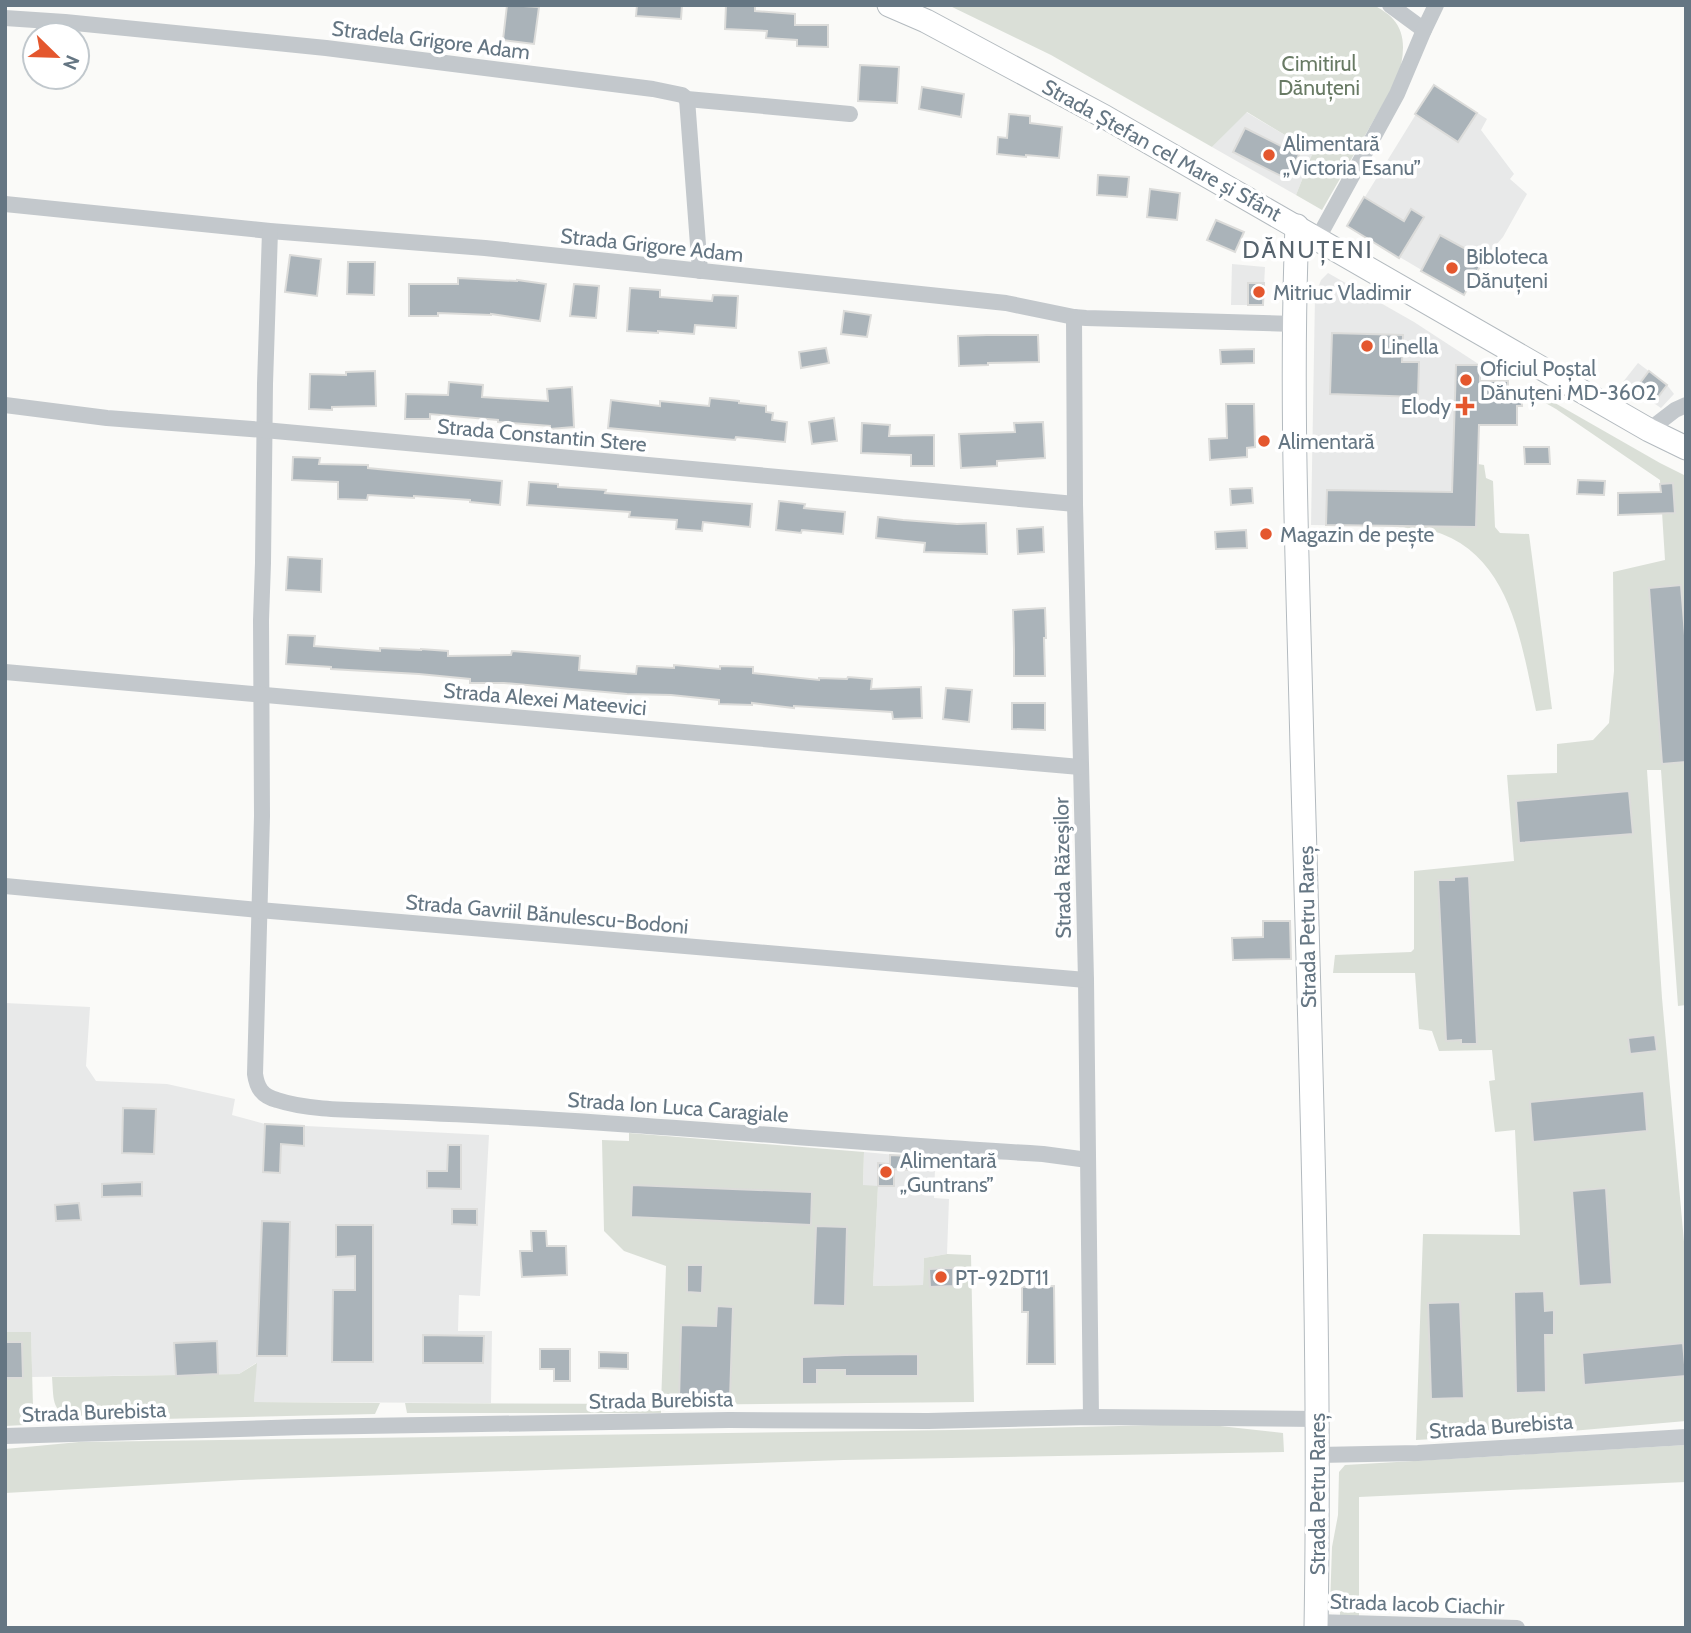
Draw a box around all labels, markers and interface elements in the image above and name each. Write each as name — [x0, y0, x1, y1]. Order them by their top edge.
street label: Stradela Grigore Adam — [330, 15, 532, 65]
north arrow — [21, 21, 91, 91]
park label: Cimitirul Dănuțeni — [1278, 51, 1360, 102]
text: N — [58, 52, 84, 73]
street label: Strada Ștefan cel Mare și Sfânt — [1037, 74, 1286, 228]
place label: Alimentară „Victoria Esanu” — [1283, 131, 1421, 180]
marker: Alimentară „Victoria Esanu” — [1261, 147, 1277, 163]
street label: Strada Grigore Adam — [559, 223, 745, 267]
district label: DĂNUȚENI — [1242, 235, 1374, 266]
place label: Bibloteca Dănuțeni — [1466, 244, 1548, 295]
marker: Bibloteca Dănuțeni — [1444, 260, 1460, 276]
place label: Mitriuc Vladimir — [1273, 280, 1412, 305]
marker: Mitriuc Vladimir — [1251, 284, 1267, 300]
place label: Linella — [1381, 334, 1438, 359]
marker: Linella — [1359, 338, 1375, 354]
place label: Oficiul Poștal Dănuțeni MD-3602 — [1480, 356, 1656, 407]
marker: Oficiul Poștal Dănuțeni MD-3602 — [1458, 372, 1474, 388]
place label: Elody — [1401, 394, 1451, 419]
marker: Elody — [1457, 398, 1473, 414]
street label: Strada Constantin Stere — [436, 413, 648, 457]
place label: Alimentară — [1278, 429, 1375, 454]
marker: Alimentară — [1256, 433, 1272, 449]
place label: Magazin de pește — [1280, 522, 1435, 549]
marker: Magazin de pește — [1258, 526, 1274, 542]
street label: Strada Alexei Mateevici — [442, 678, 648, 720]
street label: Strada Răzeşilor — [1048, 797, 1076, 939]
street label: Strada Petru Rareș — [1293, 845, 1323, 1008]
street label: Strada Gavriil Bănulescu-Bodoni — [404, 889, 690, 939]
street label: Strada Ion Luca Caragiale — [567, 1087, 790, 1127]
place label: Alimentară „Guntrans” — [900, 1148, 997, 1197]
marker: Alimentară „Guntrans” — [878, 1164, 894, 1180]
place label: PT-92DT11 — [955, 1265, 1049, 1290]
marker: PT-92DT11 — [933, 1269, 949, 1285]
street label: Strada Burebista — [589, 1386, 733, 1414]
street label: Strada Burebista — [21, 1397, 167, 1427]
street label: Strada Burebista — [1428, 1408, 1574, 1444]
street label: Strada Petru Rareș — [1305, 1412, 1332, 1575]
street label: Strada Iacob Ciachir — [1329, 1588, 1505, 1620]

